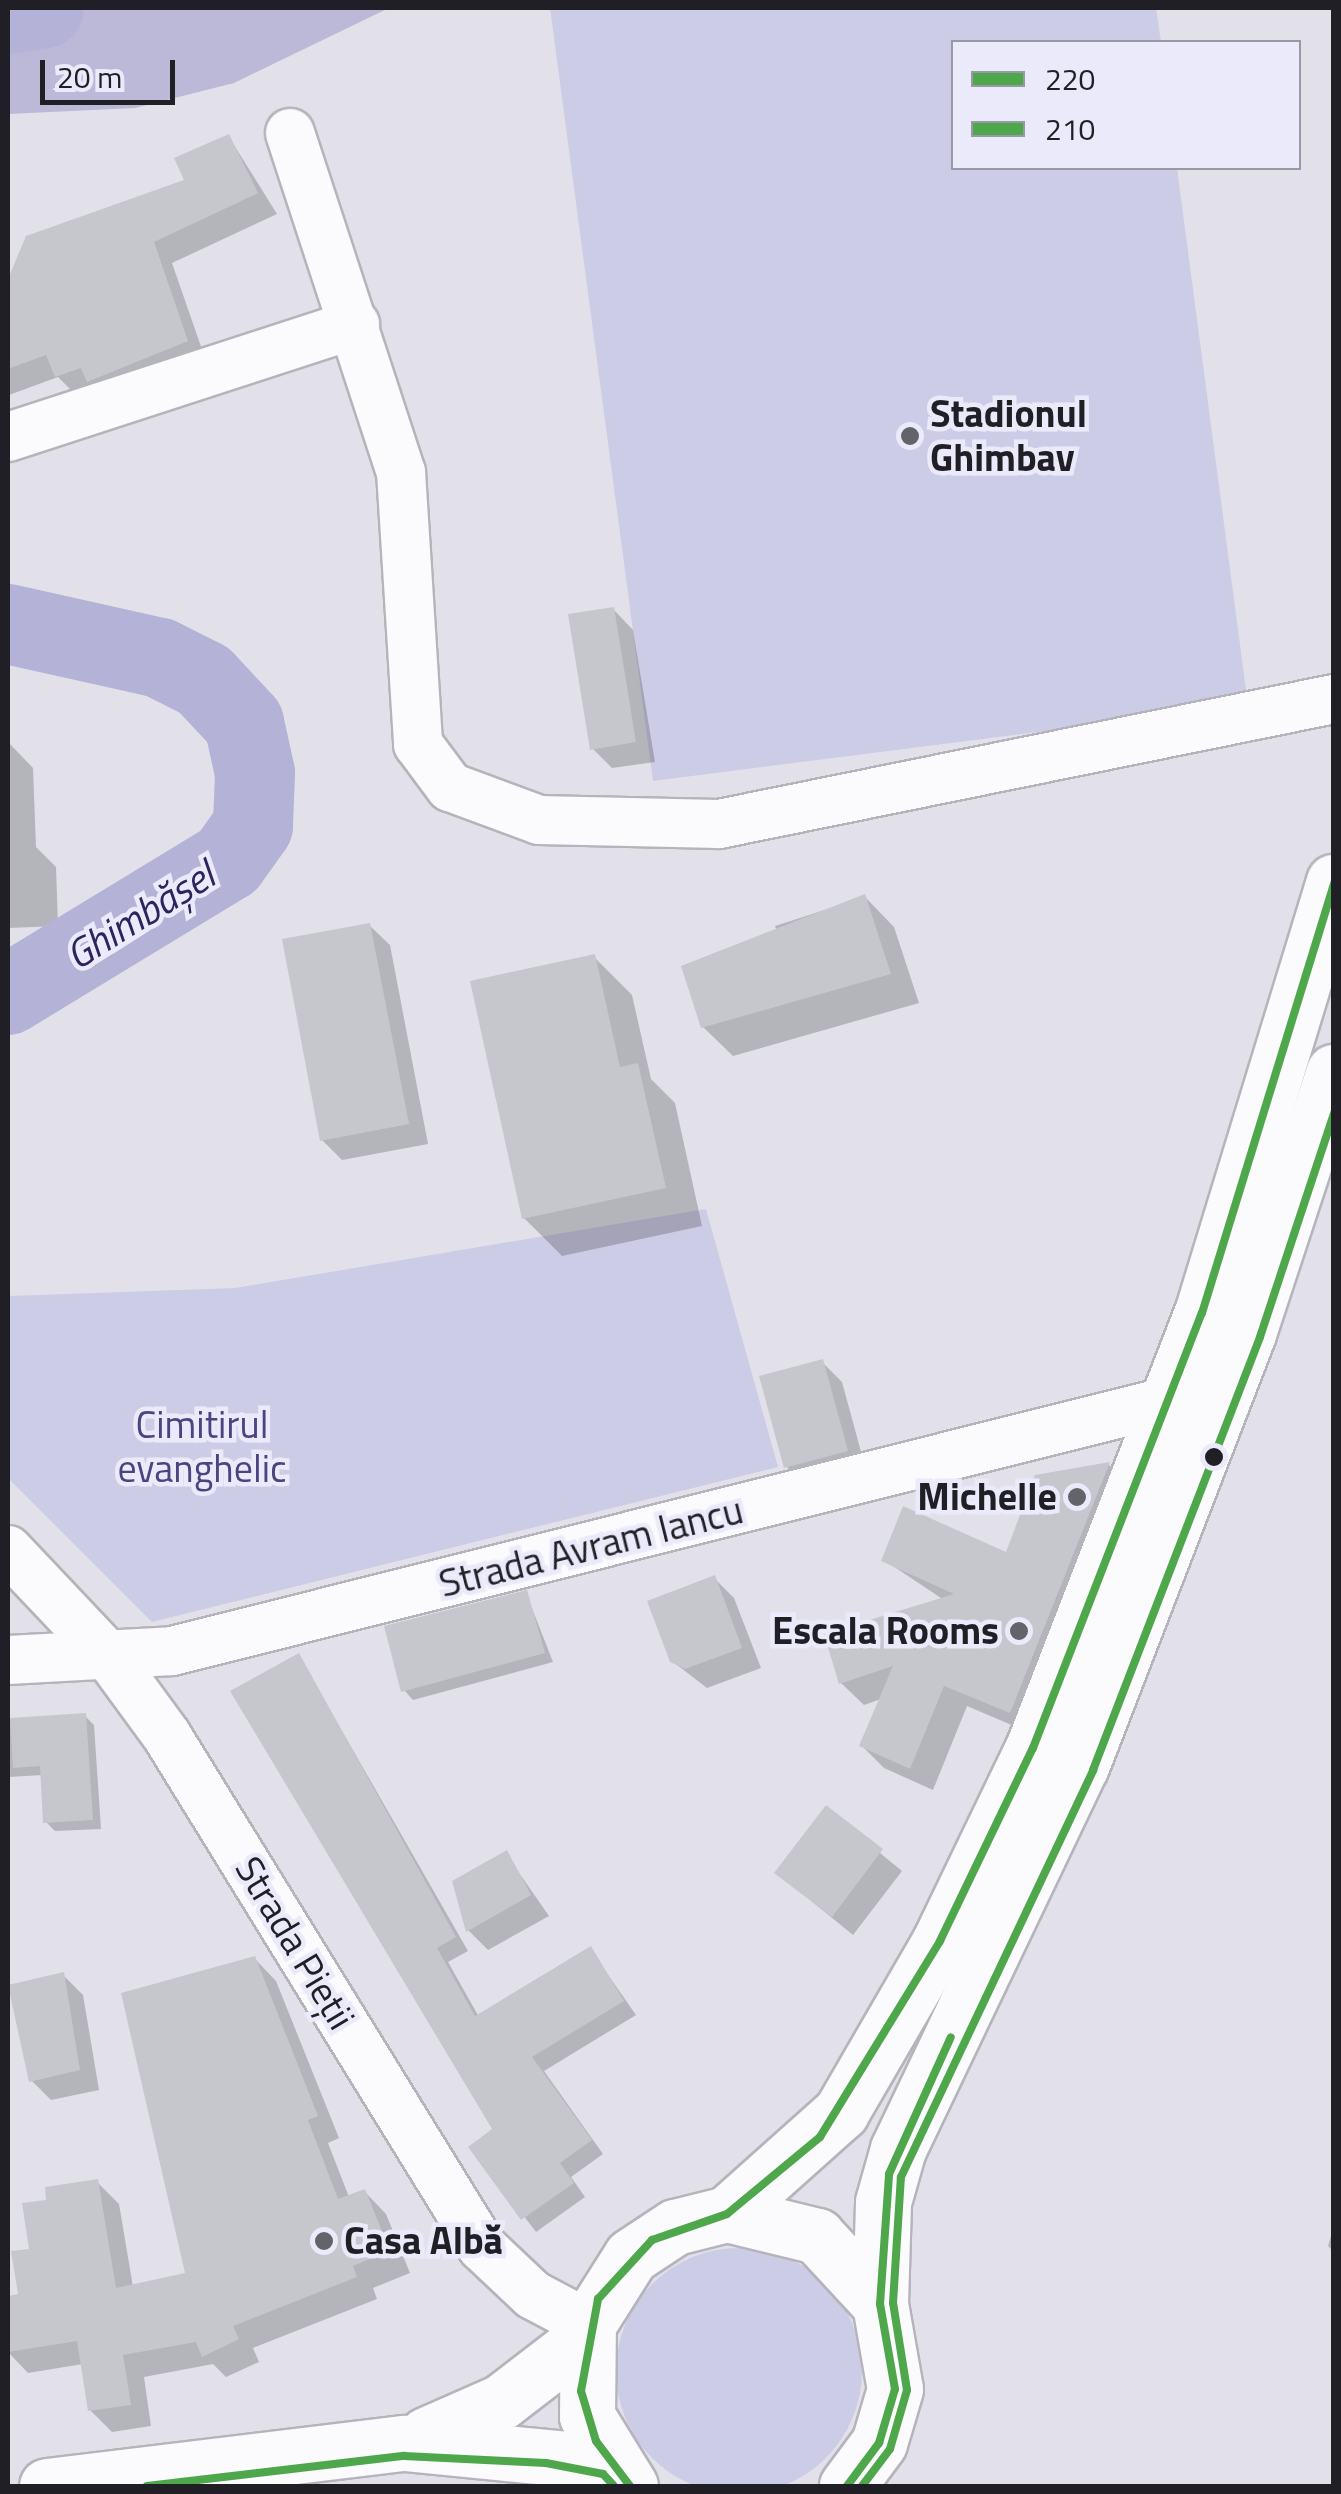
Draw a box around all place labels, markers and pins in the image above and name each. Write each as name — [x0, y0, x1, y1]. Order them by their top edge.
place label: Stadionul Ghimbav — [930, 391, 1087, 480]
marker: Stadionul Ghimbav — [899, 425, 921, 447]
unlabelled marker — [1204, 1447, 1224, 1467]
place label: Michelle — [917, 1474, 1057, 1520]
marker: Michelle — [1066, 1486, 1088, 1508]
place label: Escala Rooms — [772, 1608, 999, 1654]
marker: Escala Rooms — [1008, 1620, 1030, 1642]
place label: Casa Albă — [344, 2218, 503, 2264]
marker: Casa Albă — [313, 2230, 335, 2252]

